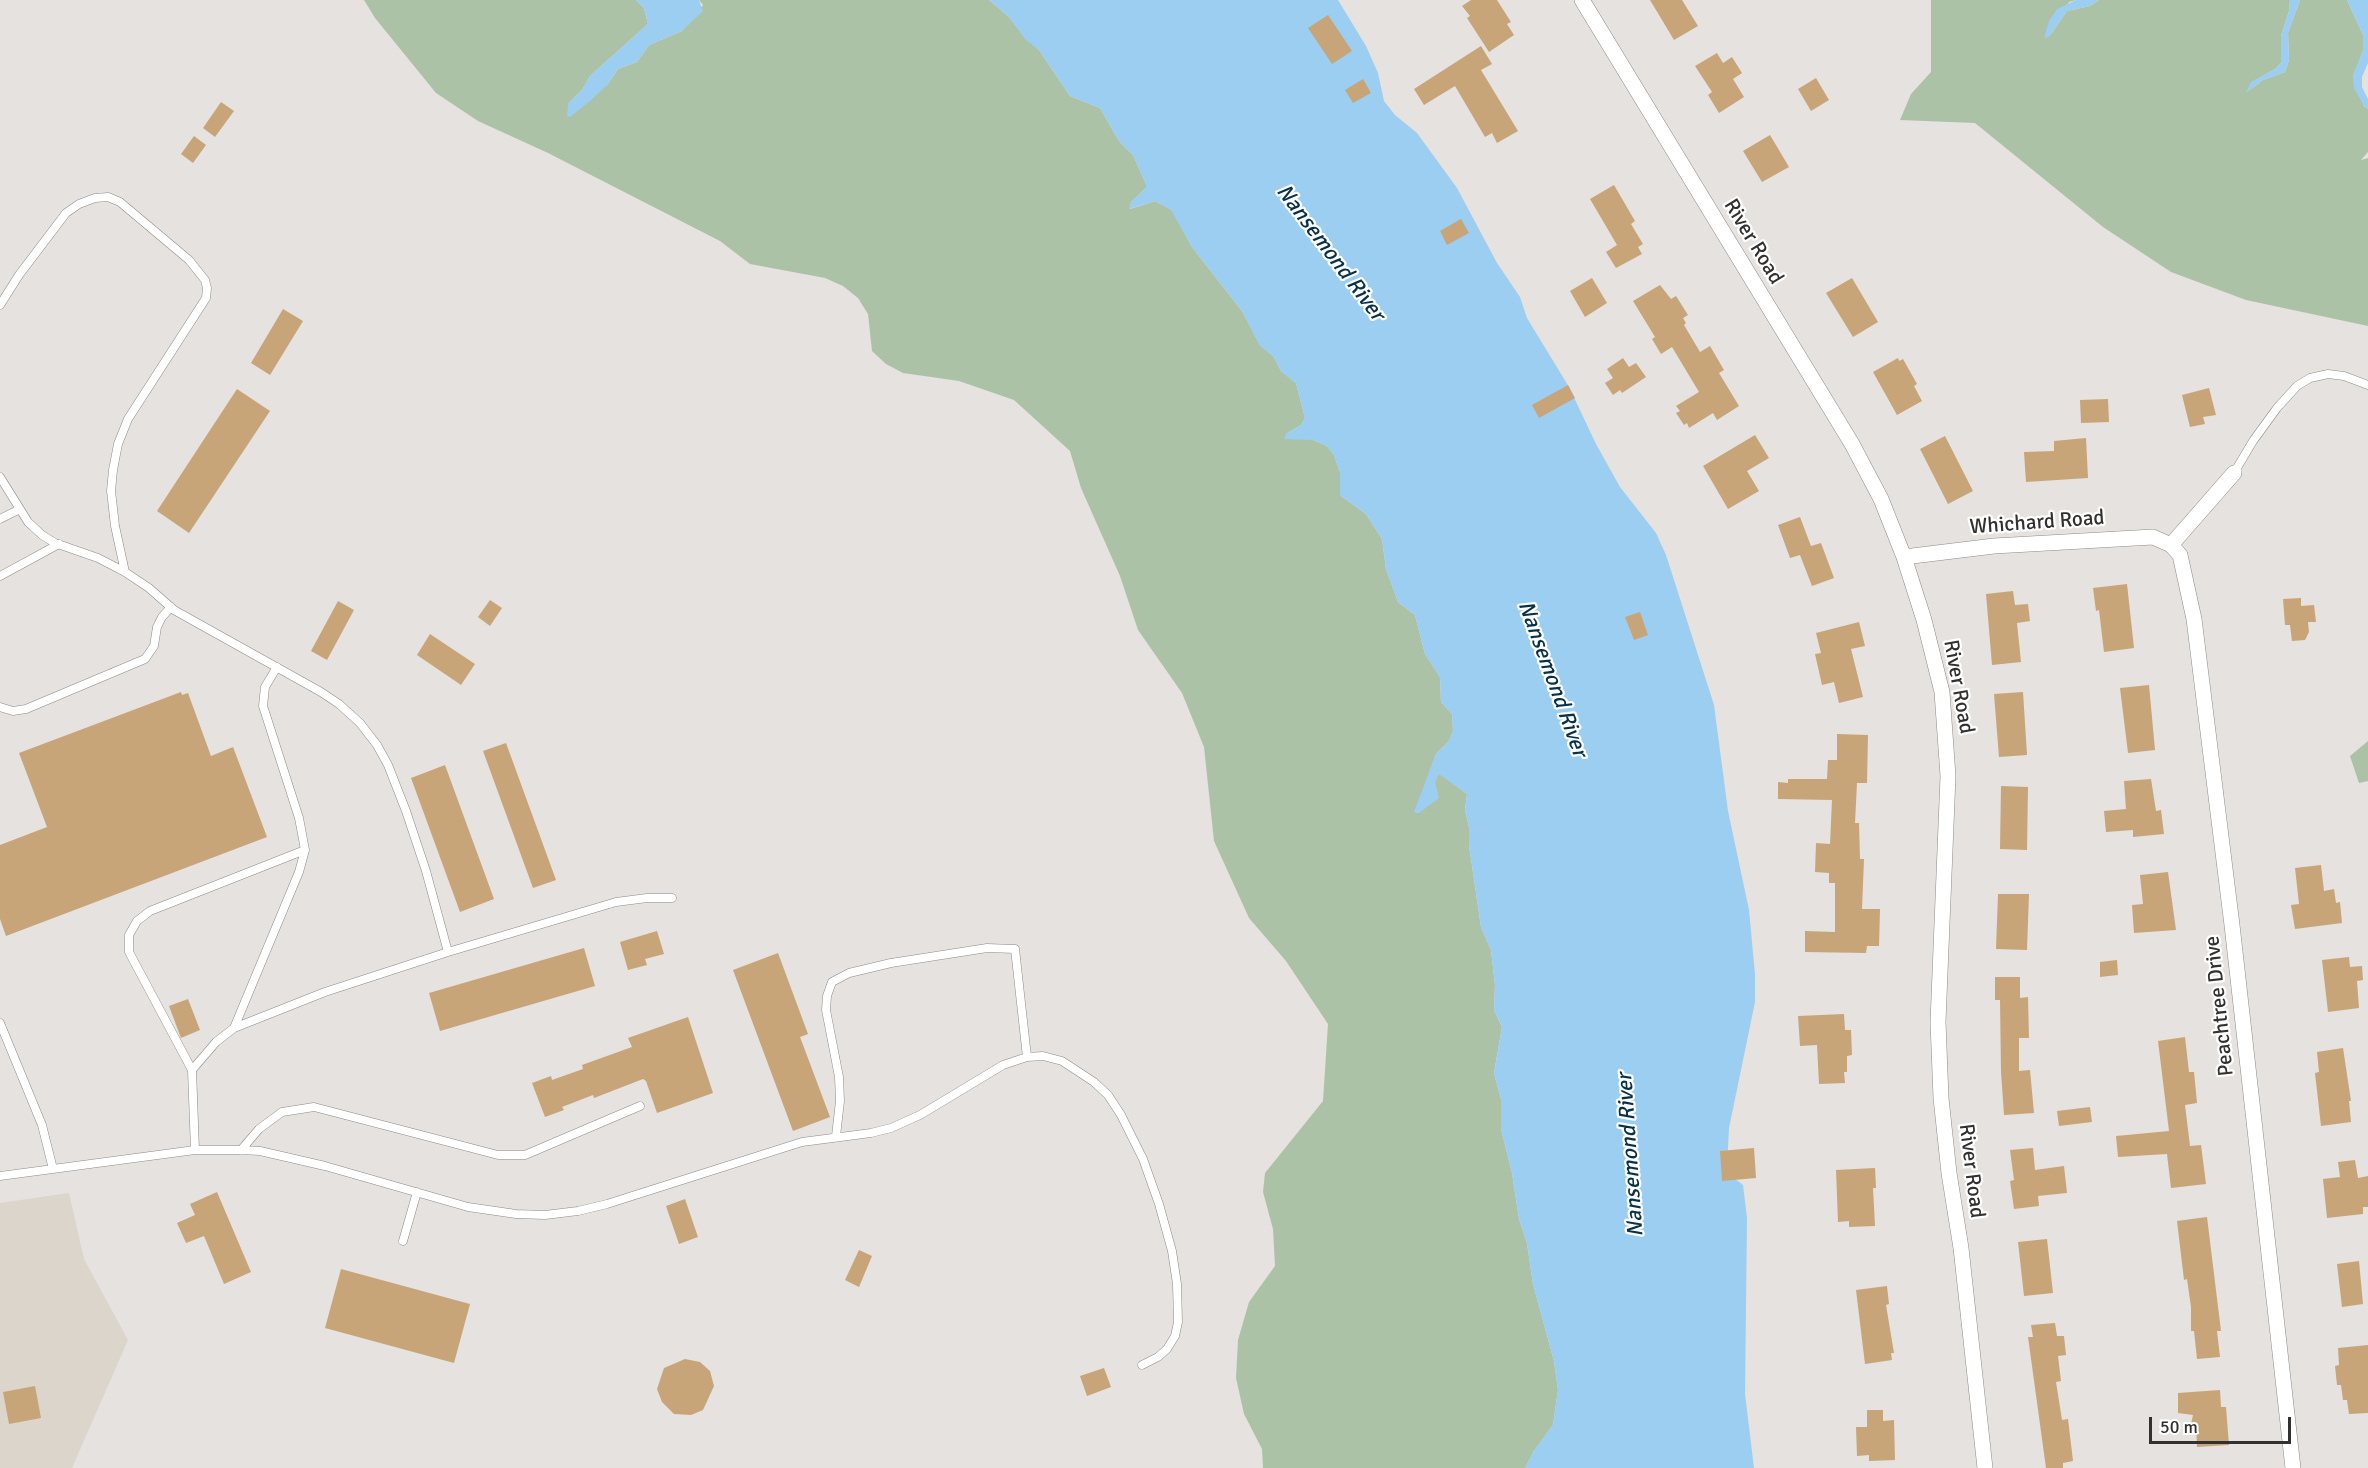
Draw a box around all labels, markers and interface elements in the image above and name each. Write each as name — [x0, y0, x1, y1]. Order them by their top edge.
water label: Nansemond River — [1270, 180, 1390, 326]
street label: River Road — [1718, 195, 1788, 289]
street label: Whichard Road — [1969, 506, 2105, 540]
water label: Nansemond River — [1512, 597, 1592, 761]
street label: River Road — [1937, 638, 1979, 736]
street label: Peachtree Drive — [2200, 935, 2240, 1077]
water label: Nansemond River — [1612, 1072, 1650, 1238]
street label: River Road — [1953, 1122, 1989, 1220]
scale bar — [2152, 1405, 2294, 1443]
text: 50 m — [2160, 1416, 2198, 1438]

